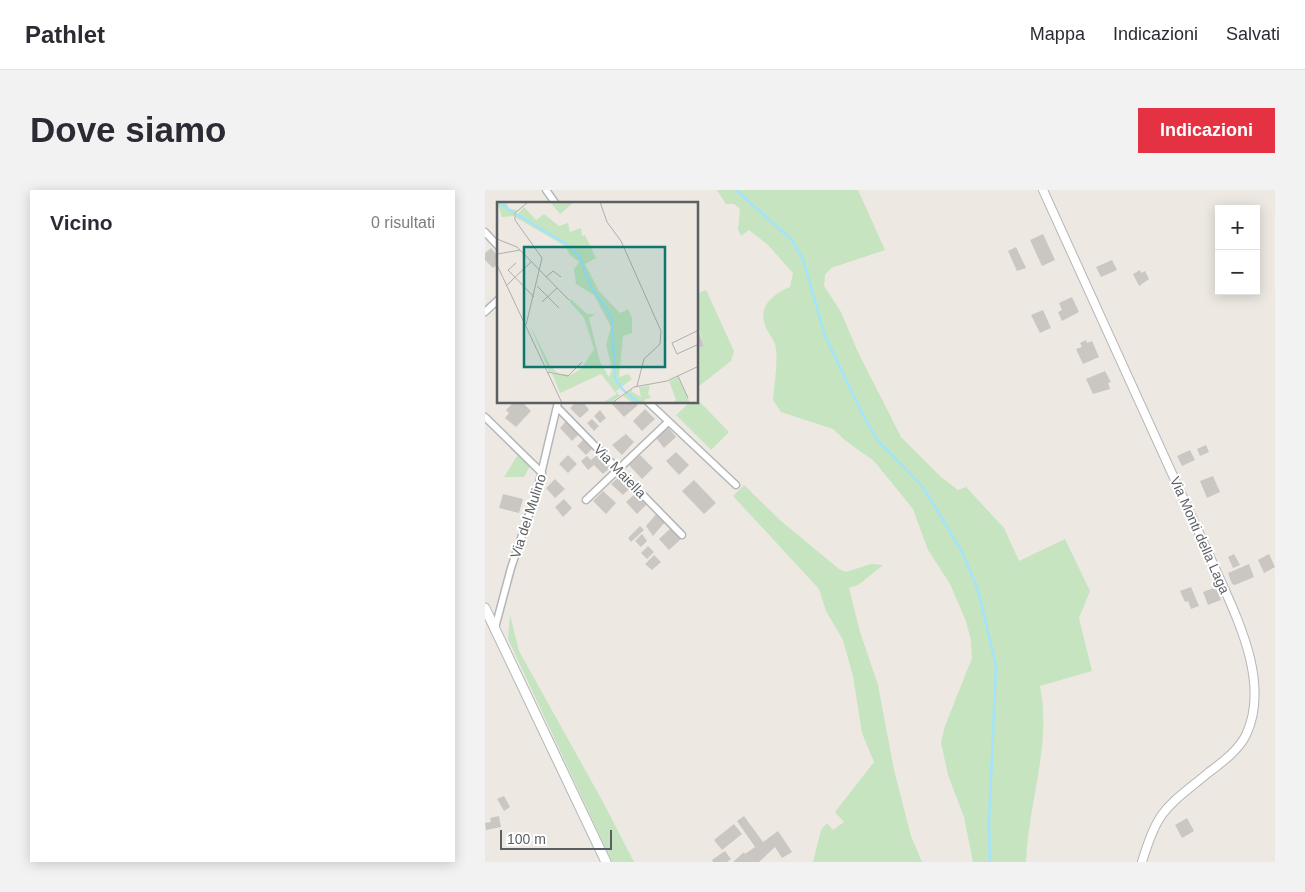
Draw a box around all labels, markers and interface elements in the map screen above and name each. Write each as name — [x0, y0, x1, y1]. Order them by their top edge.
text: Pathlet — [25, 21, 105, 48]
text: Mappa — [1030, 24, 1085, 44]
text: Indicazioni — [1113, 24, 1198, 44]
text: Salvati — [1226, 24, 1280, 44]
button: Indicazioni — [1138, 108, 1275, 153]
text: Dove siamo — [30, 110, 226, 149]
inset map — [497, 202, 699, 404]
map controls — [1215, 205, 1260, 295]
button: + — [1215, 205, 1260, 250]
text: Vicino — [50, 211, 113, 234]
text: 0 risultati — [371, 214, 435, 231]
button: − — [1215, 250, 1260, 295]
street label: Via Maiella — [591, 441, 650, 501]
street label: Via del Mulino — [507, 472, 549, 560]
street label: Via Monti della Laga — [1167, 474, 1233, 596]
scale bar — [500, 827, 613, 850]
text: 100 m — [507, 831, 546, 847]

